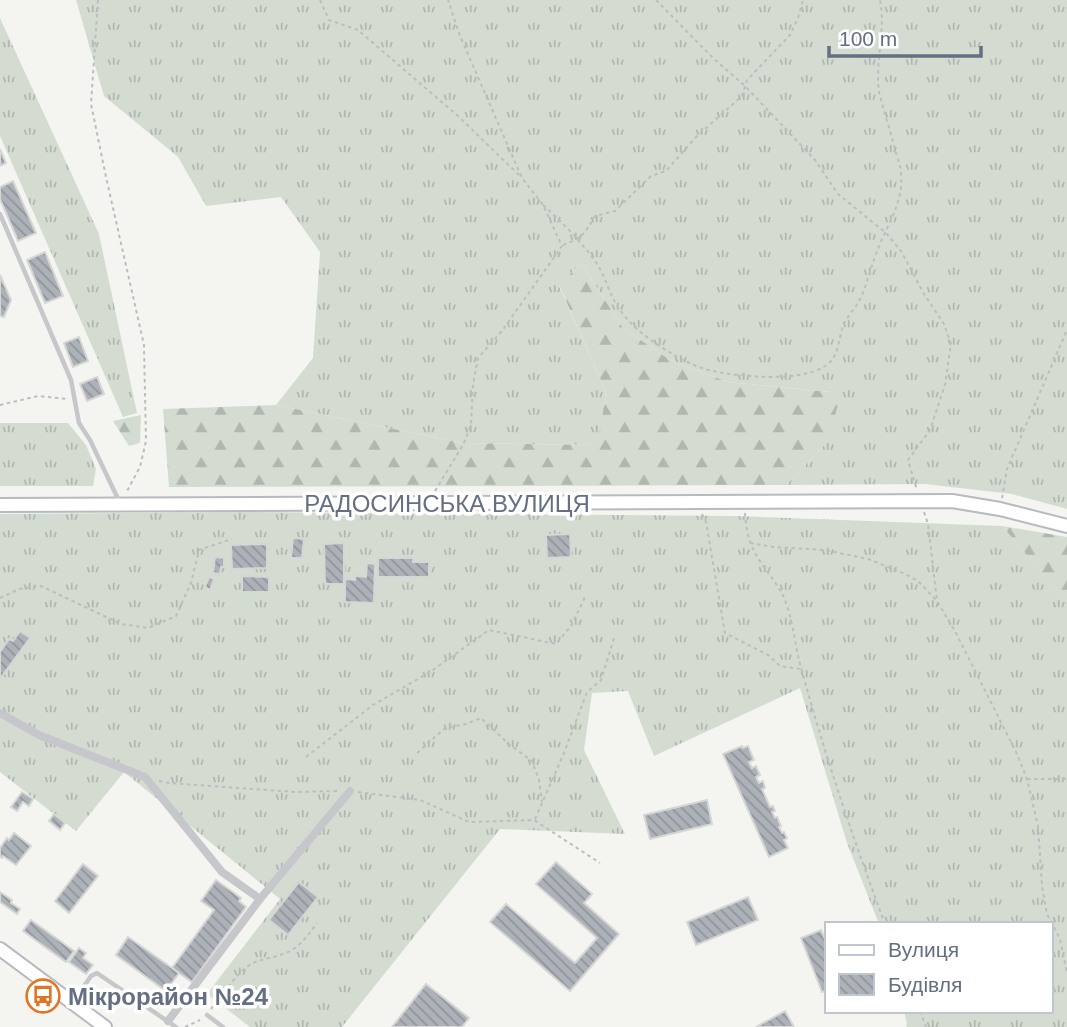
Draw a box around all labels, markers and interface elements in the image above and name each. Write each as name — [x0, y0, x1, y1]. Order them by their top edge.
scale bar — [829, 14, 981, 58]
text: 100 m — [839, 27, 897, 50]
street label: РАДОСИНСЬКА ВУЛИЦЯ — [304, 490, 590, 517]
legend — [825, 922, 1053, 1013]
text: Вулиця — [888, 938, 959, 961]
text: Будівля — [888, 973, 962, 996]
bus stop icon: Мікрорайон №24 — [24, 977, 62, 1015]
place label: Мікрорайон №24 — [68, 983, 269, 1010]

